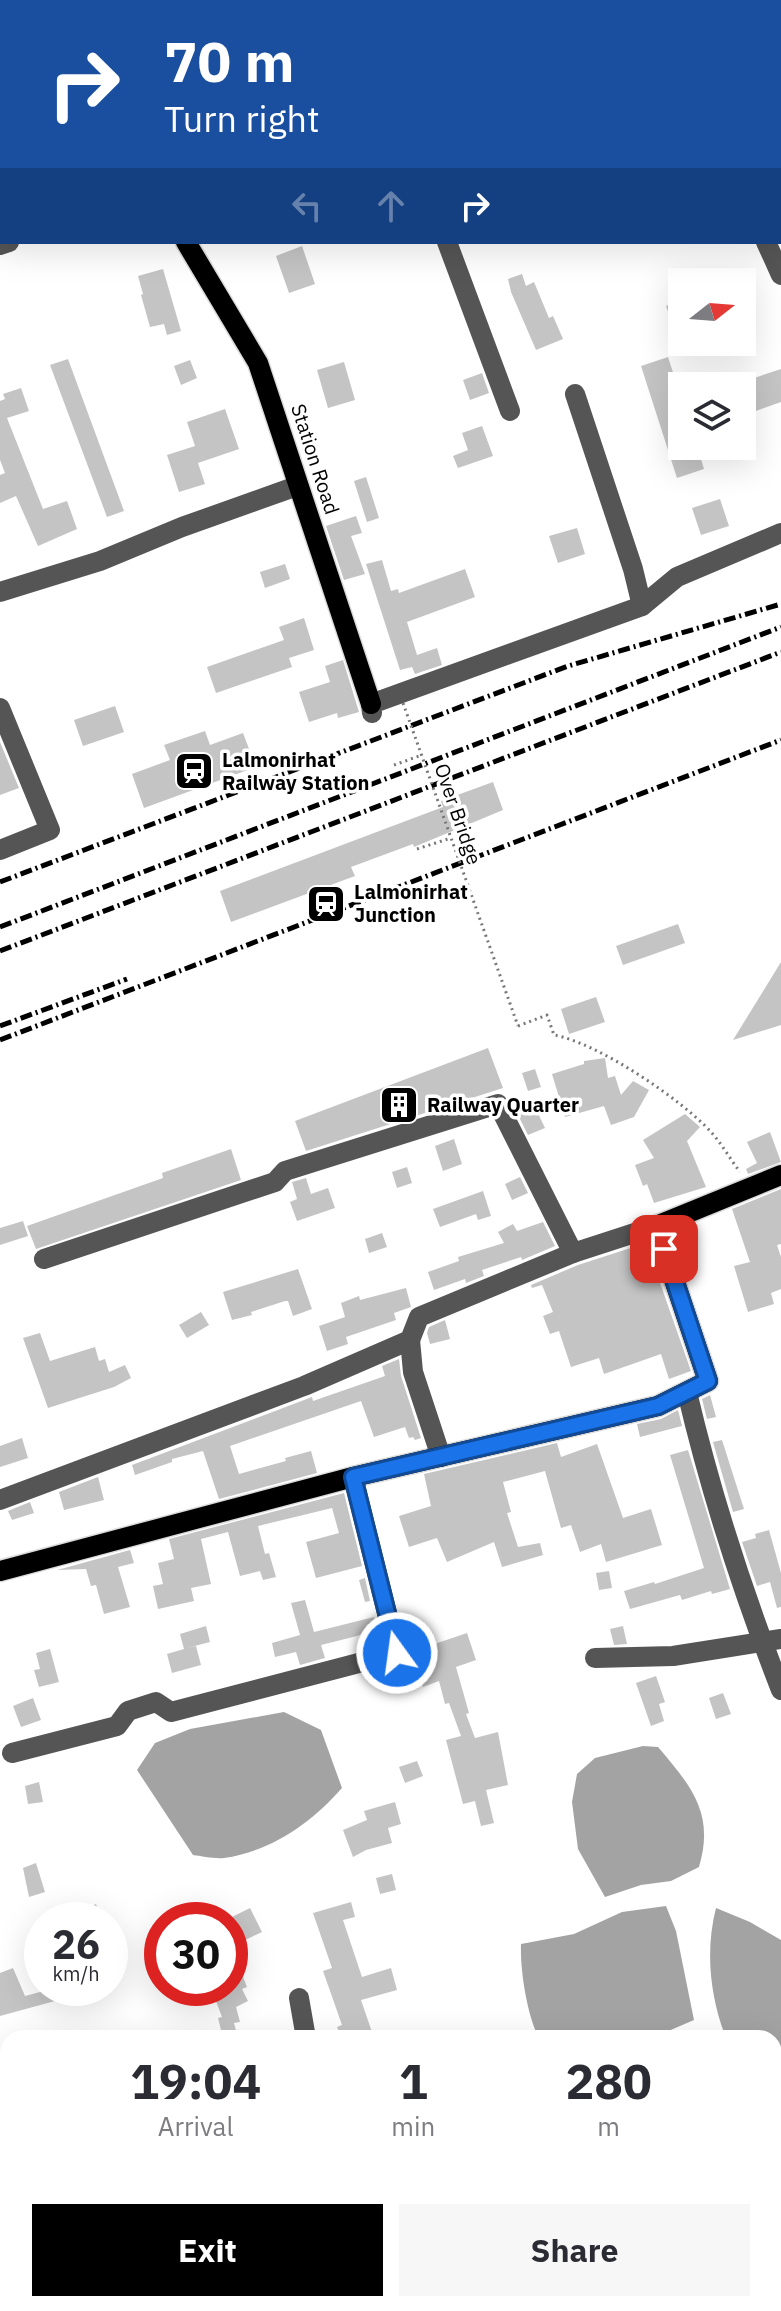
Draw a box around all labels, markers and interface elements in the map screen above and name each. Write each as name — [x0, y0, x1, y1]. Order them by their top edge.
text: 70 m — [164, 25, 294, 97]
icon: right — [32, 32, 136, 136]
text: Turn right — [164, 95, 320, 142]
icon: left — [285, 184, 329, 228]
icon: ahead — [369, 184, 413, 228]
icon: right — [453, 184, 497, 228]
north arrow — [668, 268, 756, 356]
map controls — [668, 268, 756, 460]
button: layers — [668, 372, 756, 460]
street label: Station Road — [285, 400, 346, 518]
place label: Lalmonirhat Railway Station — [222, 746, 369, 796]
station icon: Lalmonirhat Railway Station — [173, 750, 215, 792]
street label: Over Bridge — [429, 760, 488, 868]
place label: Lalmonirhat Junction — [354, 878, 468, 928]
station icon: Lalmonirhat Junction — [305, 883, 347, 925]
building icon: Railway Quarter — [378, 1084, 420, 1126]
place label: Railway Quarter — [427, 1091, 579, 1118]
pin — [630, 1215, 698, 1283]
icon: arrive — [642, 1227, 686, 1271]
position arrow — [355, 1611, 439, 1695]
speed limit sign: 30 — [144, 1902, 248, 2006]
text: 26 — [52, 1918, 100, 1970]
text: km/h — [52, 1960, 100, 1987]
text: 19:04 — [130, 2050, 261, 2112]
text: 1 — [399, 2050, 428, 2112]
text: 280 — [565, 2050, 652, 2112]
text: Arrival — [158, 2109, 234, 2143]
text: min — [391, 2109, 435, 2143]
text: m — [597, 2109, 620, 2143]
button: Exit — [32, 2204, 383, 2296]
button: Share — [399, 2204, 750, 2296]

